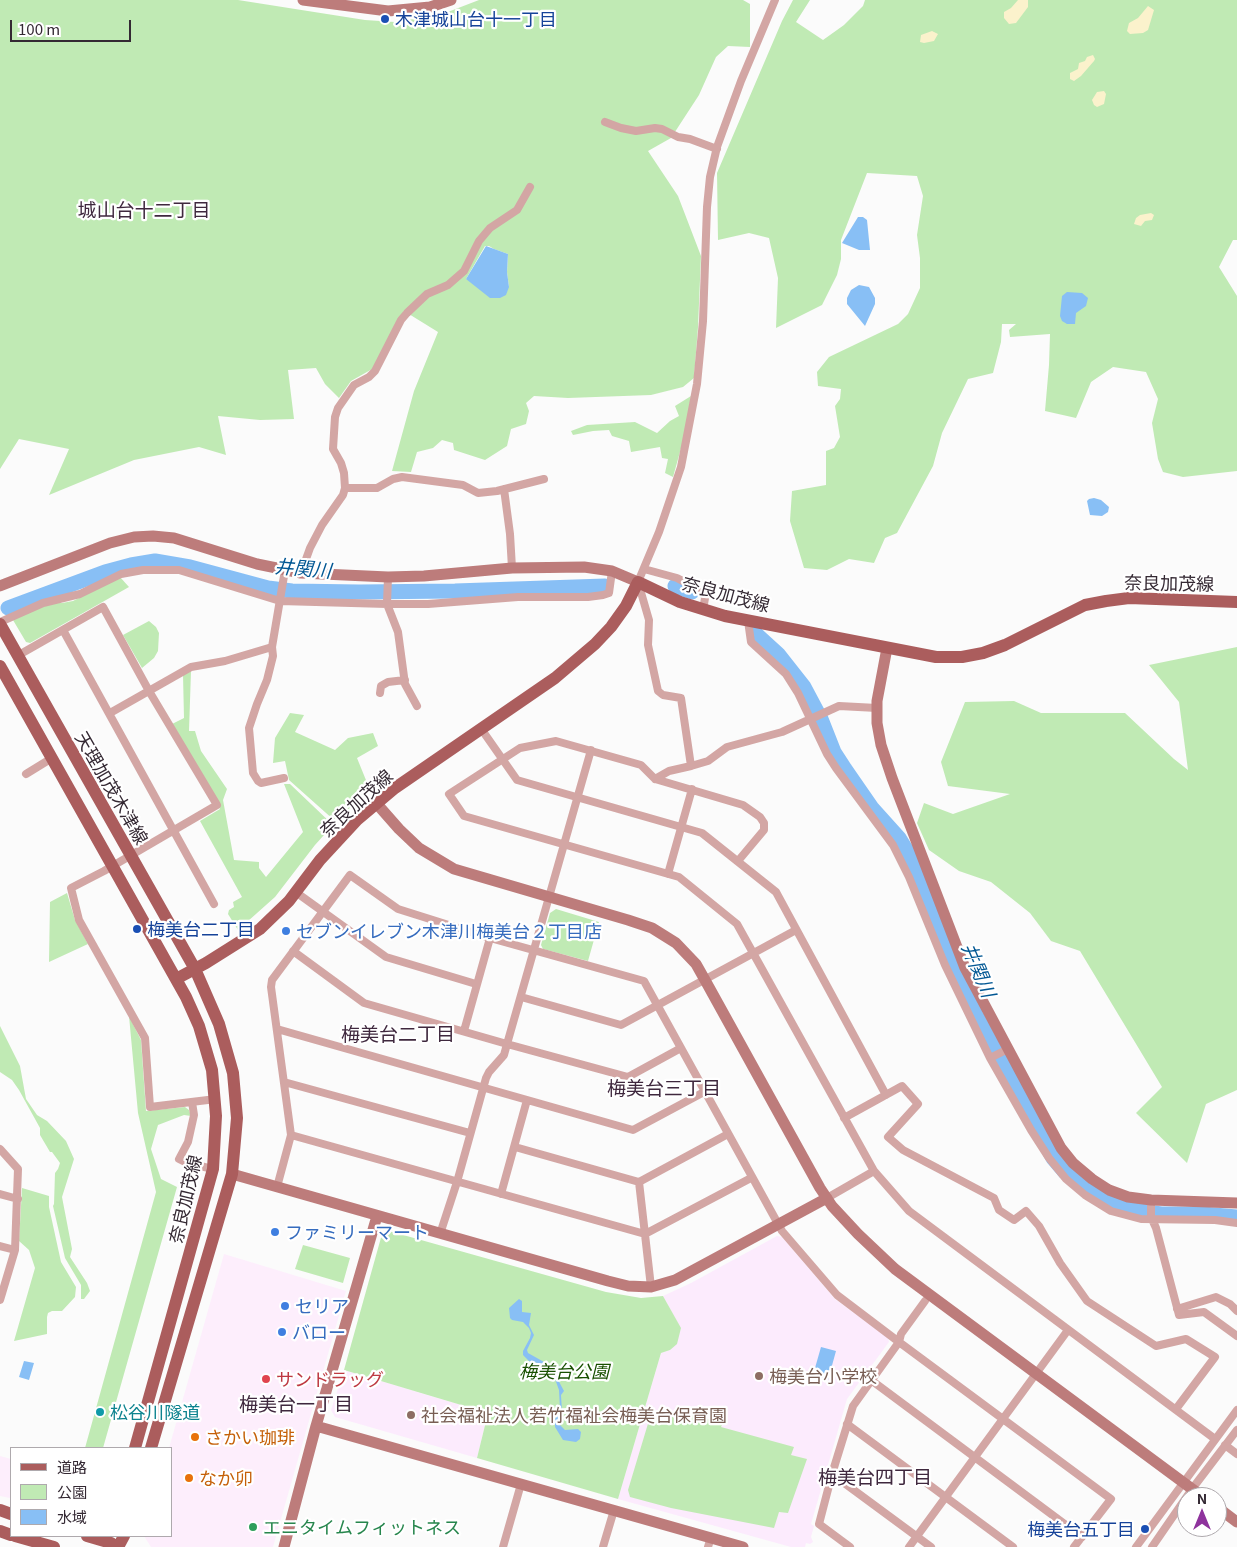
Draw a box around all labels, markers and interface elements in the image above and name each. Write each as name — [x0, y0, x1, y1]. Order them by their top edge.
place label: 木津城山台十一丁目 — [395, 8, 557, 30]
scale bar — [12, 10, 134, 42]
marker: 木津城山台十一丁目 — [379, 13, 391, 25]
text: 100 m — [18, 18, 60, 39]
district label: 城山台十二丁目 — [78, 199, 210, 221]
water label: 井関川 — [274, 554, 332, 582]
street label: 奈良加茂線 — [1124, 571, 1214, 595]
street label: 奈良加茂線 — [680, 572, 772, 616]
street label: 天理加茂木津線 — [71, 728, 153, 848]
street label: 奈良加茂線 — [315, 765, 397, 841]
place label: 梅美台二丁目 — [147, 918, 255, 940]
place label: セブンイレブン木津川梅美台２丁目店 — [296, 920, 602, 942]
marker: 梅美台二丁目 — [131, 923, 143, 935]
marker: セブンイレブン木津川梅美台２丁目店 — [280, 925, 292, 937]
water label: 井関川 — [957, 939, 1001, 1001]
district label: 梅美台二丁目 — [341, 1023, 455, 1045]
district label: 梅美台三丁目 — [607, 1077, 721, 1099]
street label: 奈良加茂線 — [164, 1153, 206, 1245]
place label: ファミリーマート — [285, 1221, 429, 1243]
marker: ファミリーマート — [269, 1226, 281, 1238]
place label: セリア — [295, 1295, 349, 1317]
marker: セリア — [279, 1300, 291, 1312]
place label: バロー — [292, 1321, 346, 1343]
marker: バロー — [276, 1326, 288, 1338]
park label: 梅美台公園 — [519, 1360, 609, 1382]
place label: 梅美台小学校 — [769, 1365, 877, 1387]
place label: サンドラッグ — [276, 1368, 384, 1390]
marker: 梅美台小学校 — [753, 1370, 765, 1382]
marker: サンドラッグ — [260, 1373, 272, 1385]
district label: 梅美台一丁目 — [239, 1393, 353, 1415]
place label: 松谷川隧道 — [110, 1401, 200, 1423]
place label: 社会福祉法人若竹福祉会梅美台保育園 — [421, 1404, 727, 1426]
marker: 松谷川隧道 — [94, 1406, 106, 1418]
marker: 社会福祉法人若竹福祉会梅美台保育園 — [405, 1409, 417, 1421]
place label: さかい珈琲 — [205, 1426, 295, 1448]
marker: さかい珈琲 — [189, 1431, 201, 1443]
legend — [10, 1447, 172, 1537]
text: 道路 — [57, 1456, 87, 1477]
district label: 梅美台四丁目 — [818, 1466, 932, 1488]
place label: なか卯 — [199, 1467, 253, 1489]
marker: なか卯 — [183, 1472, 195, 1484]
text: 公園 — [57, 1481, 87, 1502]
north arrow — [1177, 1487, 1227, 1537]
text: N — [1197, 1488, 1207, 1508]
text: 水域 — [57, 1506, 87, 1527]
place label: エニタイムフィットネス — [263, 1516, 461, 1538]
place label: 梅美台五丁目 — [1027, 1518, 1135, 1540]
marker: エニタイムフィットネス — [247, 1521, 259, 1533]
marker: 梅美台五丁目 — [1139, 1523, 1151, 1535]

